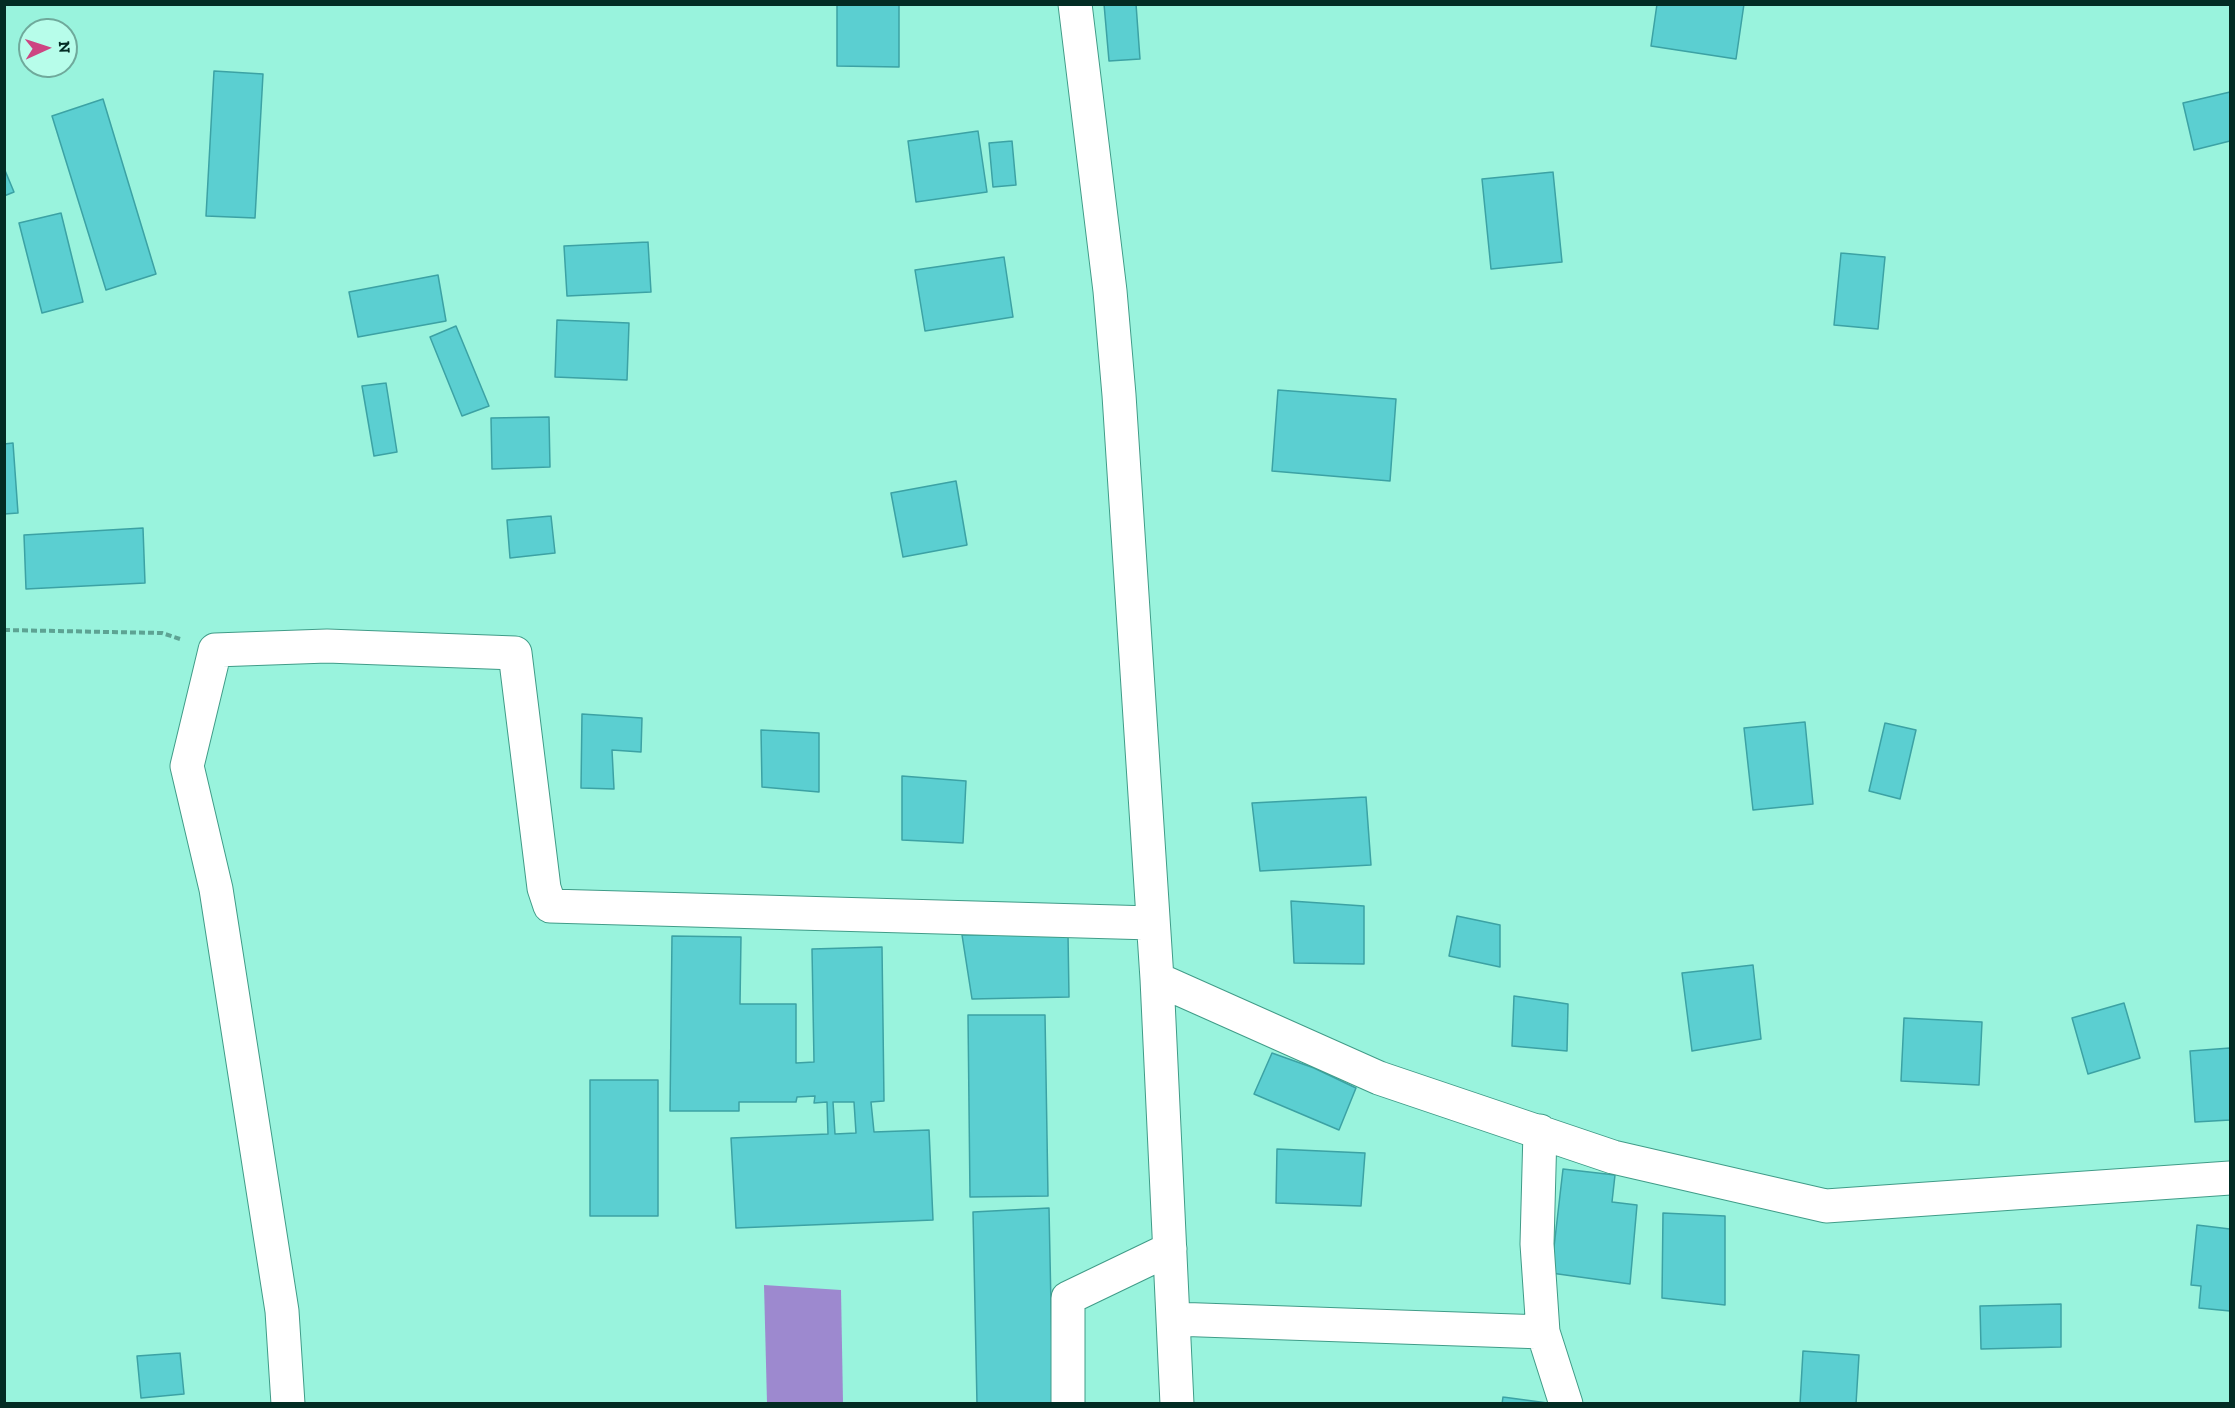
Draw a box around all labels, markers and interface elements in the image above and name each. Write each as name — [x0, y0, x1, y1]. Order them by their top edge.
north arrow — [18, 18, 78, 78]
text: N — [55, 41, 74, 54]

